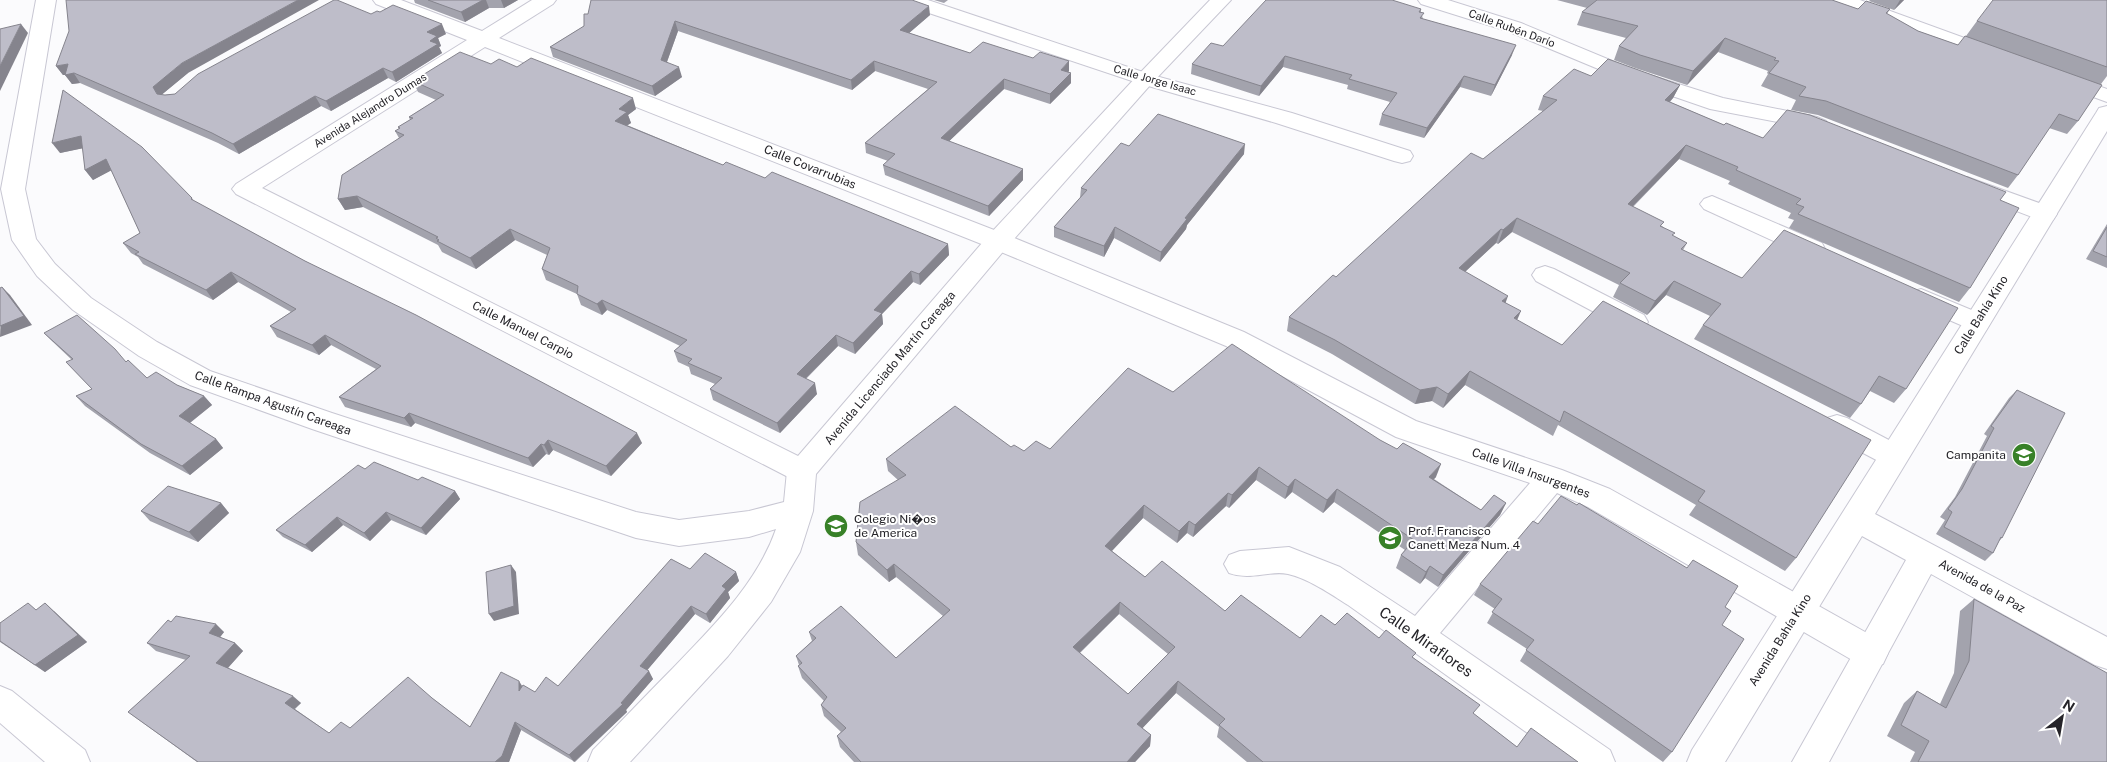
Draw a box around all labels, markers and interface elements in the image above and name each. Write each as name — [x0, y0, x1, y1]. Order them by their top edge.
street label: Calle Rubén Darío — [1467, 7, 1557, 49]
street label: Calle Jorge Isaac — [1112, 62, 1198, 98]
street label: Avenida Alejandro Dumas — [311, 70, 429, 150]
street label: Calle Covarrubias — [762, 142, 858, 192]
street label: Calle Bahía Kino — [1951, 273, 2011, 357]
street label: Avenida Licenciado Martín Careaga — [822, 288, 958, 448]
street label: Calle Manuel Carpio — [470, 298, 576, 362]
street label: Calle Rampa Agustín Careaga — [193, 368, 353, 438]
school or university icon: Campanita — [2011, 442, 2037, 468]
street label: Calle Villa Insurgentes — [1470, 445, 1592, 501]
place label: Campanita — [1946, 448, 2006, 462]
place label: Colegio Ni�os de America — [854, 512, 936, 540]
school or university icon: Colegio Ni�os de America — [823, 513, 849, 539]
place label: Prof. Francisco Canett Meza Num. 4 — [1408, 524, 1521, 552]
school or university icon: Prof. Francisco Canett Meza Num. 4 — [1377, 525, 1403, 551]
street label: Avenida de la Paz — [1936, 556, 2028, 616]
street label: Avenida Bahía Kino — [1746, 591, 1814, 689]
street label: Calle Miraflores — [1376, 603, 1476, 680]
north arrow — [2037, 692, 2087, 742]
text: N — [2060, 696, 2078, 716]

